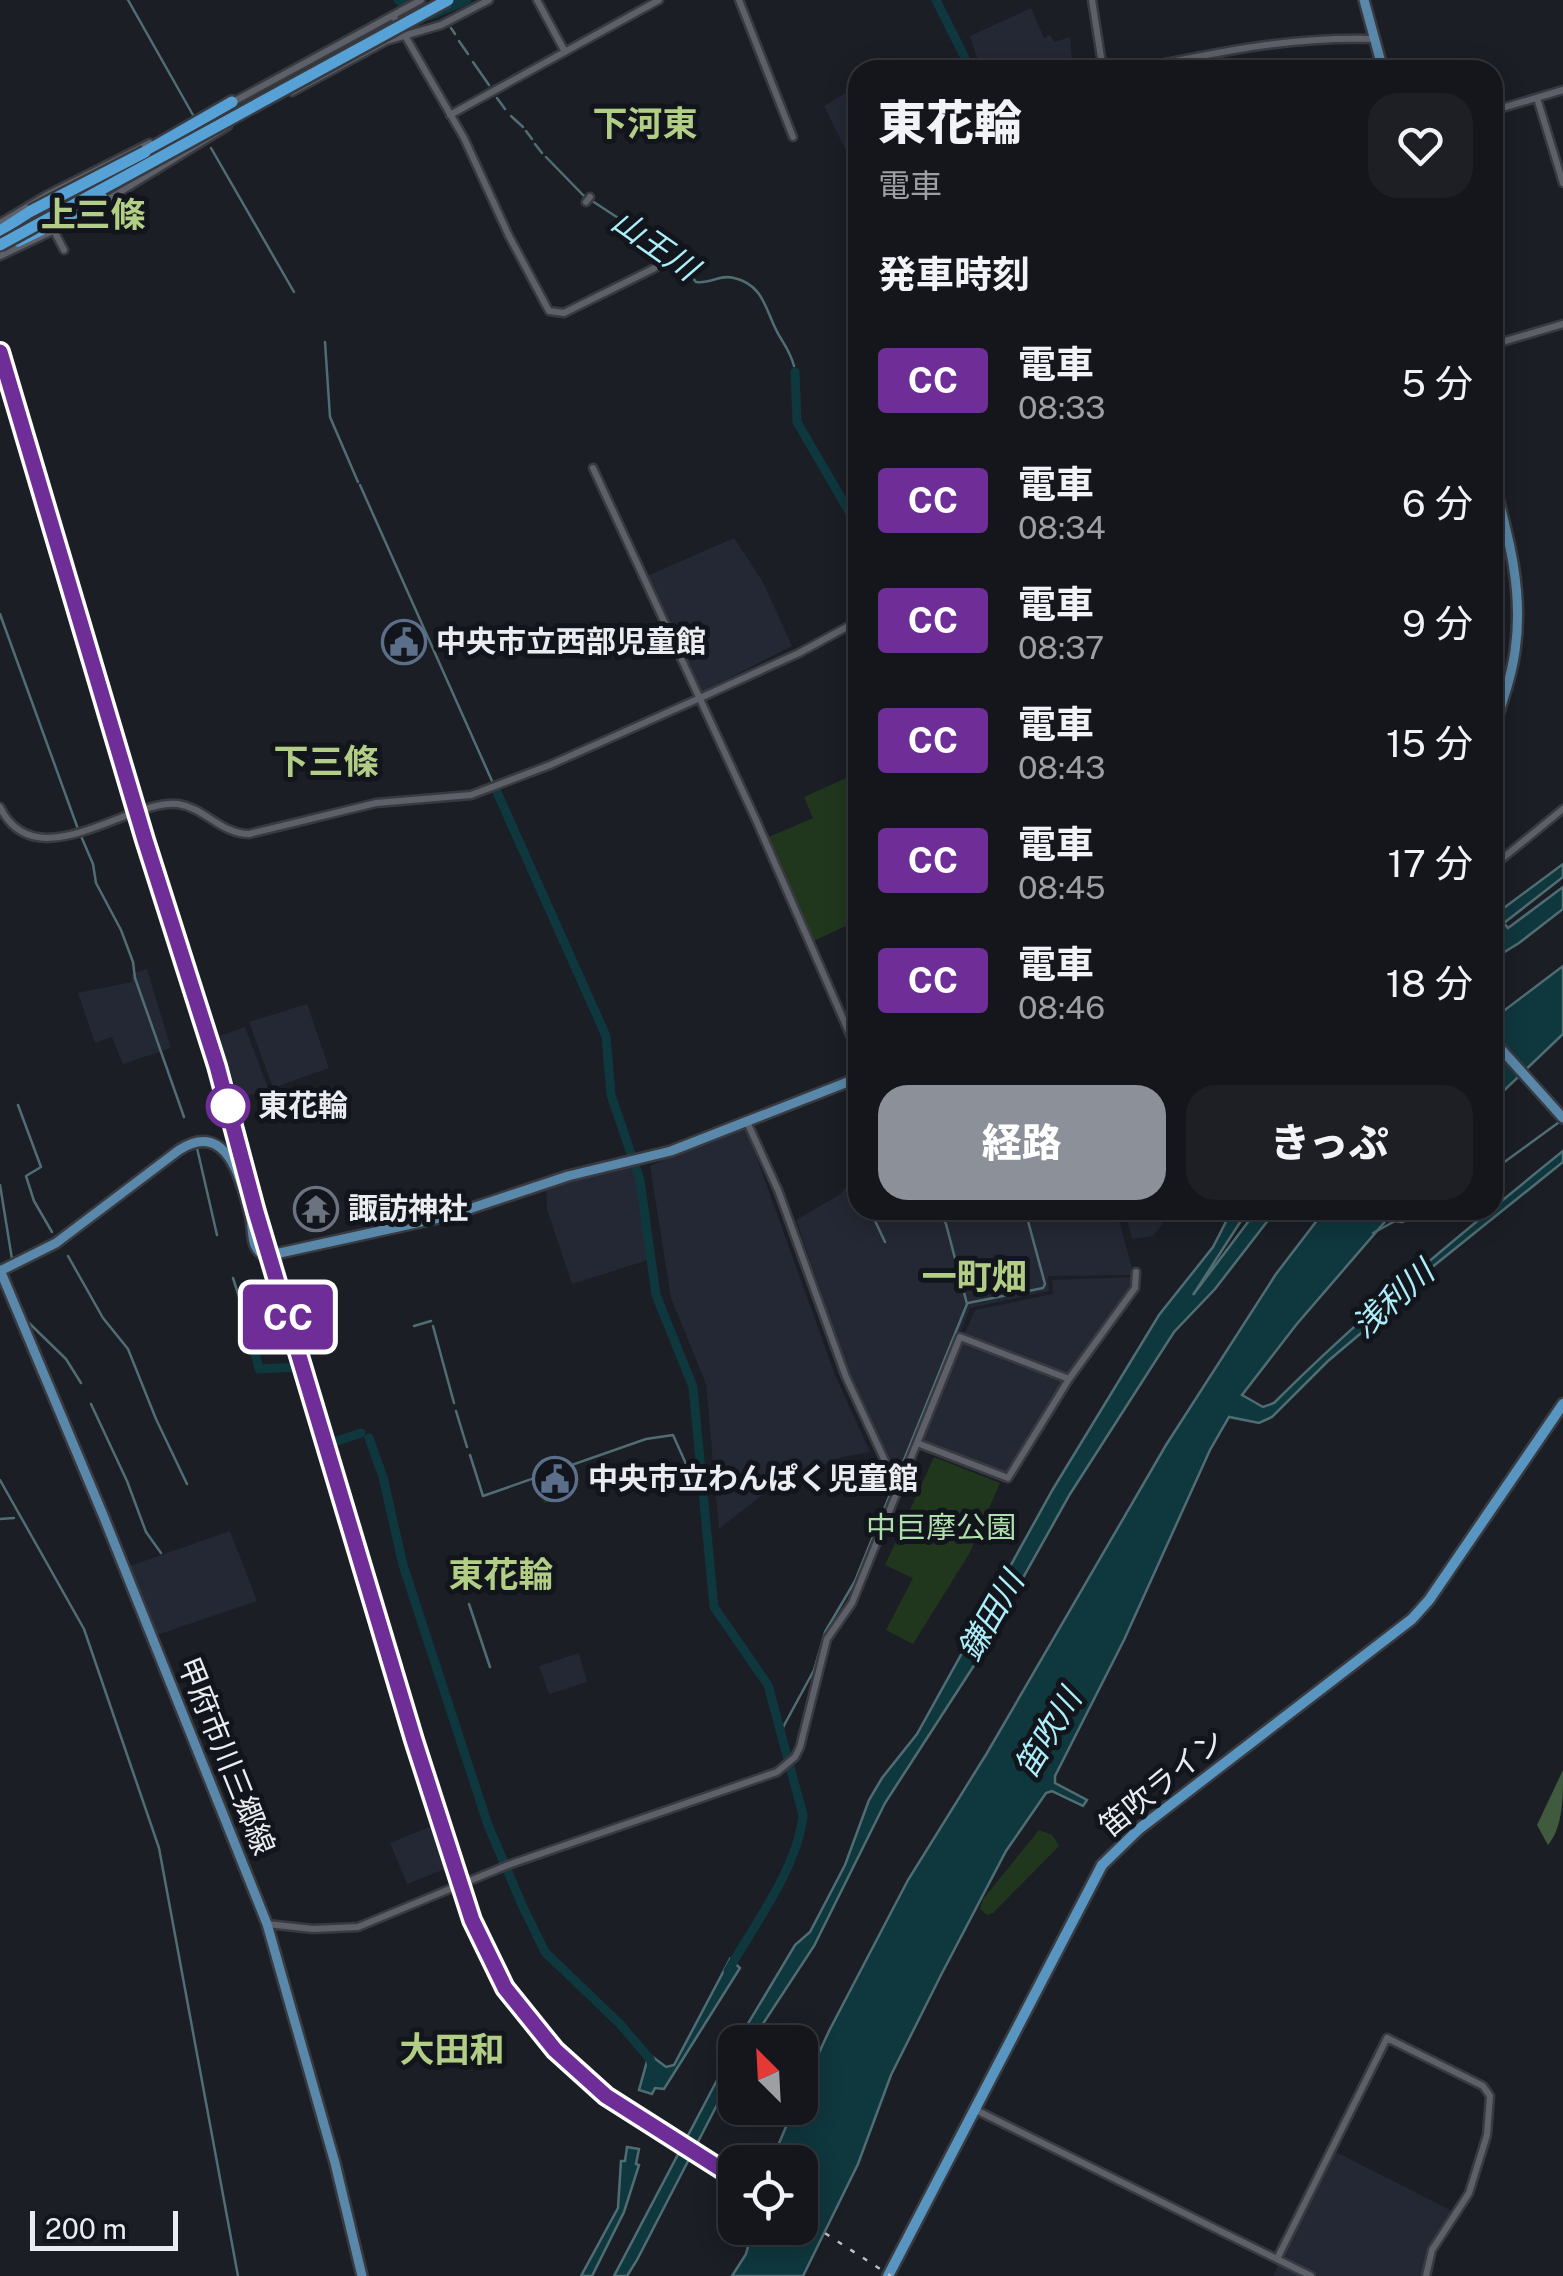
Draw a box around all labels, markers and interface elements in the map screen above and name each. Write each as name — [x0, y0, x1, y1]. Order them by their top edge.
button: heart — [1368, 93, 1473, 198]
text: 東花輪 — [878, 94, 1022, 151]
district label: 下河東 — [592, 103, 698, 144]
text: 電車 — [878, 167, 942, 204]
district label: 上三條 — [40, 194, 146, 235]
water label: 山王川 — [605, 202, 708, 289]
text: 発車時刻 — [878, 252, 1030, 297]
text: 電車 — [1018, 342, 1094, 387]
text: CC — [908, 360, 958, 401]
text: 5 分 — [1401, 361, 1473, 406]
text: 08:33 — [1018, 389, 1105, 426]
text: 電車 — [1018, 462, 1094, 507]
text: CC — [908, 480, 958, 521]
text: 6 分 — [1402, 481, 1473, 526]
text: 08:34 — [1018, 509, 1106, 546]
text: 電車 — [1018, 582, 1094, 627]
text: CC — [908, 600, 958, 641]
text: 9 分 — [1402, 601, 1473, 646]
public building icon: 中央市立西部児童館 — [381, 619, 427, 665]
place label: 中央市立西部児童館 — [436, 623, 706, 659]
text: 08:37 — [1018, 629, 1104, 666]
text: 電車 — [1018, 702, 1094, 747]
text: CC — [908, 720, 958, 761]
text: 15 分 — [1386, 721, 1473, 766]
district label: 下三條 — [273, 741, 379, 782]
text: 08:43 — [1018, 749, 1105, 786]
text: 電車 — [1018, 822, 1094, 867]
text: CC — [908, 840, 958, 881]
text: 17 分 — [1387, 841, 1473, 886]
text: 08:45 — [1018, 869, 1105, 906]
text: 電車 — [1018, 942, 1094, 987]
text: CC — [908, 960, 958, 1001]
text: 18 分 — [1386, 961, 1473, 1006]
text: 08:46 — [1018, 989, 1105, 1026]
marker: 東花輪 — [207, 1085, 249, 1127]
button: 経路 — [878, 1085, 1166, 1200]
button: きっぷ — [1186, 1085, 1473, 1200]
place label: 東花輪 — [258, 1087, 348, 1123]
temple icon: 諏訪神社 — [293, 1186, 339, 1232]
place label: 諏訪神社 — [348, 1190, 468, 1226]
water label: 浅利川 — [1345, 1251, 1443, 1345]
district label: 一町畑 — [921, 1256, 1027, 1297]
line badge: CC — [243, 1284, 333, 1350]
text: CC — [263, 1297, 313, 1338]
public building icon: 中央市立わんぱく児童館 — [532, 1456, 578, 1502]
place label: 中央市立わんぱく児童館 — [588, 1460, 918, 1496]
park label: 中巨摩公園 — [866, 1509, 1016, 1545]
district label: 東花輪 — [448, 1554, 554, 1595]
water label: 鎌田川 — [951, 1562, 1032, 1667]
street label: 甲府市川三郷線 — [171, 1652, 283, 1860]
water label: 笛吹川 — [1007, 1680, 1090, 1783]
street label: 笛吹ライン — [1092, 1721, 1231, 1843]
north arrow — [718, 2025, 818, 2125]
map controls — [718, 2025, 818, 2245]
district label: 大田和 — [399, 2029, 505, 2070]
button: locate — [718, 2145, 818, 2245]
scale bar — [30, 2206, 178, 2250]
text: 200 m — [45, 2212, 127, 2245]

